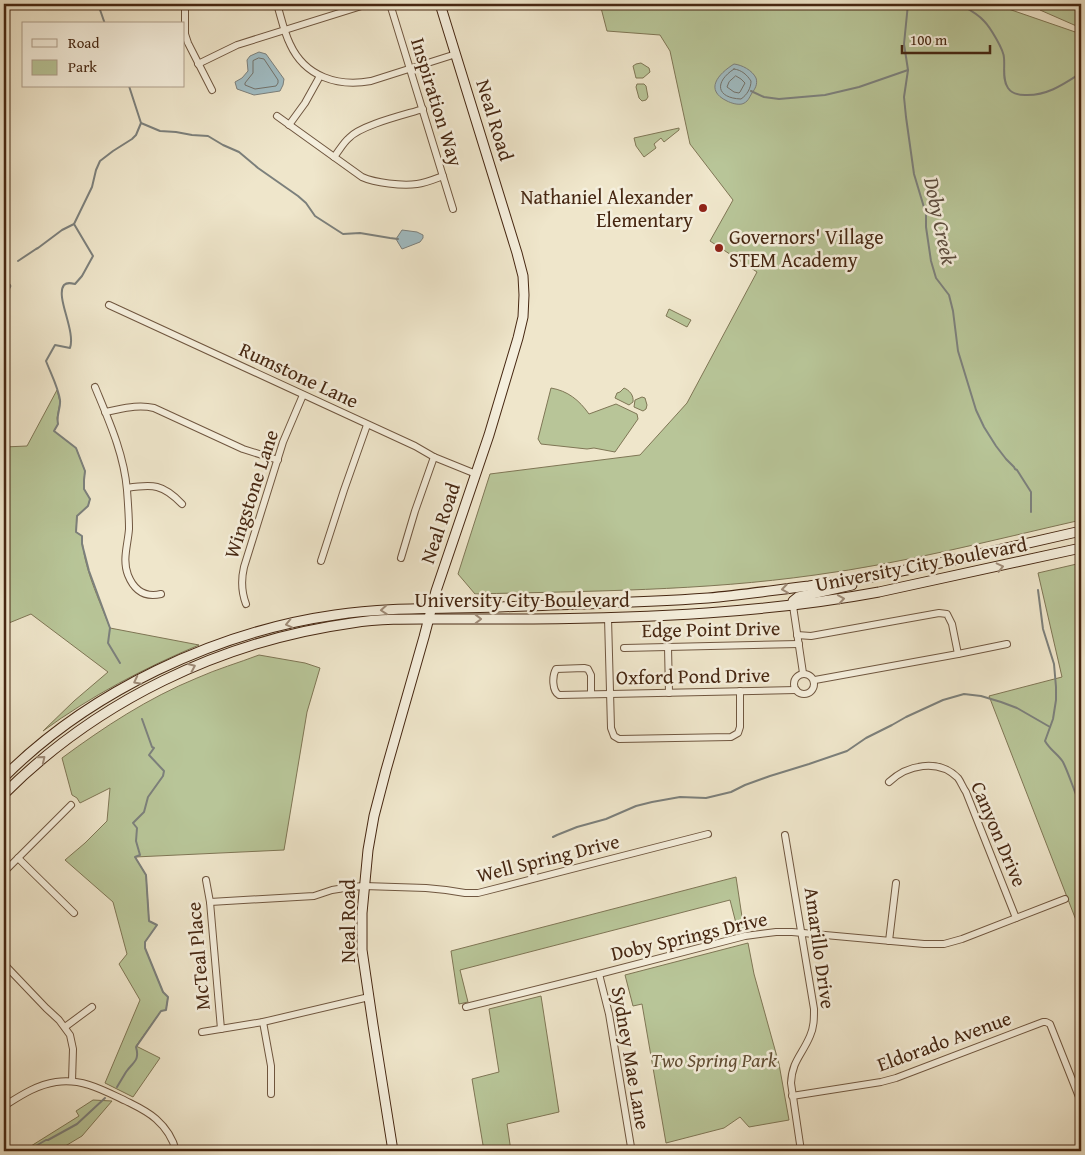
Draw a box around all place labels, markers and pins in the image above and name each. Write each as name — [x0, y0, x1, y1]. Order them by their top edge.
place label: Nathaniel Alexander Elementary — [520, 182, 693, 234]
marker: Nathaniel Alexander Elementary — [697, 202, 709, 214]
place label: Governors' Village STEM Academy — [729, 222, 884, 274]
marker: Governors' Village STEM Academy — [713, 242, 725, 254]

